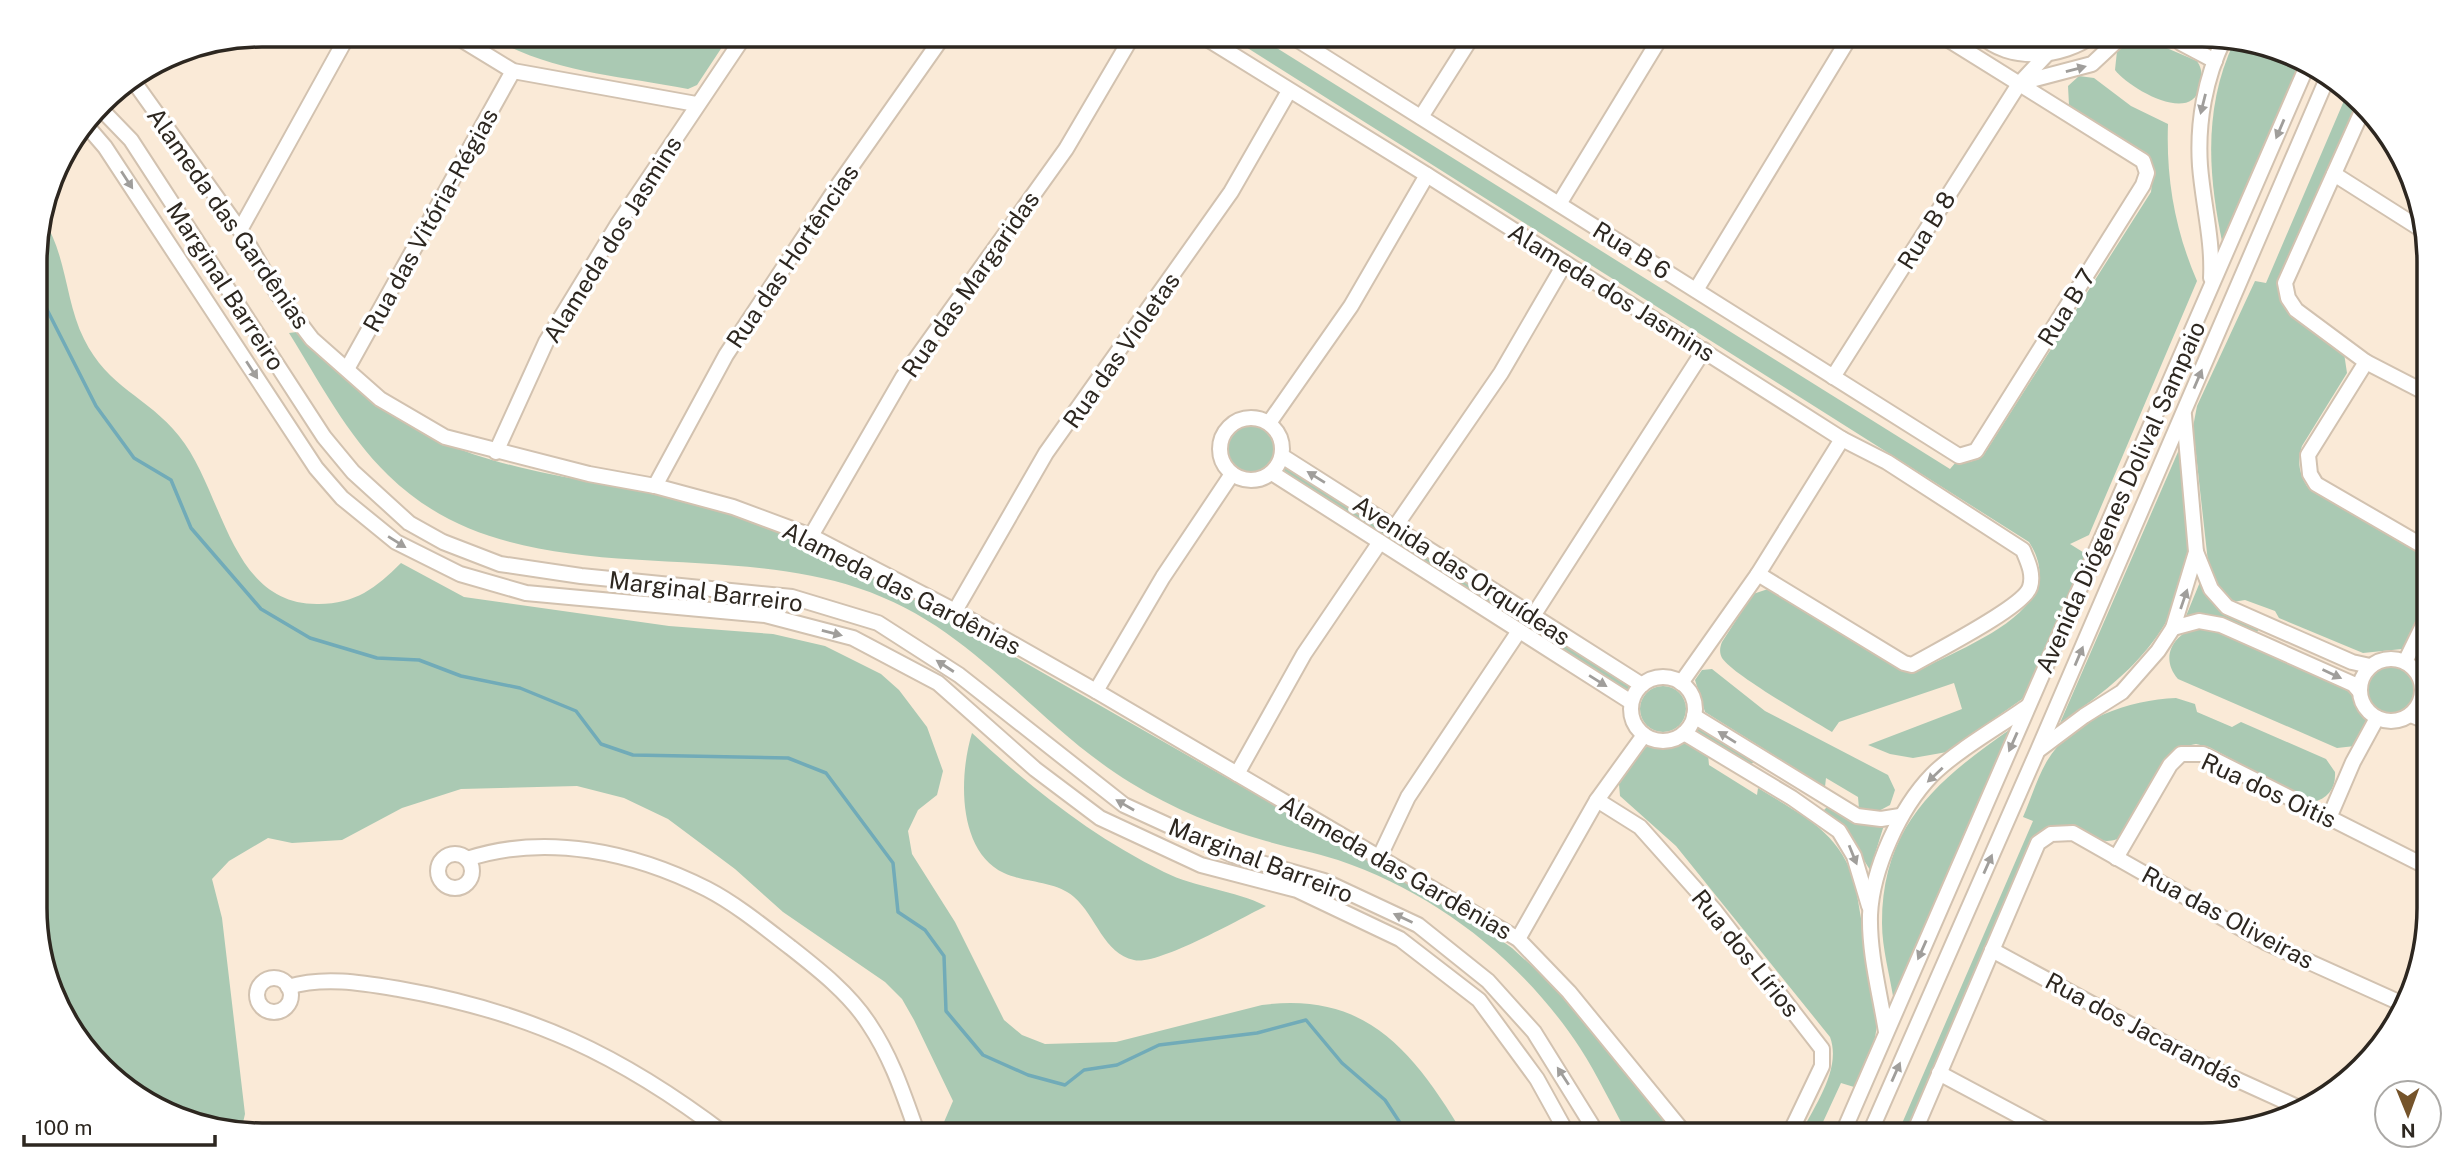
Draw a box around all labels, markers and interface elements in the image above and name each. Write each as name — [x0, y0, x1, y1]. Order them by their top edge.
one-way arrow — [2066, 63, 2087, 73]
one-way arrow — [2197, 93, 2208, 115]
street label: Alameda das Gardênias — [142, 102, 316, 334]
street label: Rua das Vitória-Régias — [357, 103, 503, 337]
one-way arrow — [2274, 119, 2286, 139]
street label: Alameda dos Jasmins — [537, 131, 687, 347]
street label: Rua das Hortências — [720, 159, 864, 353]
one-way arrow — [120, 171, 134, 189]
street label: Rua das Margaridas — [895, 186, 1045, 382]
street label: Rua B 8 — [1891, 186, 1961, 274]
street label: Marginal Barreiro — [161, 197, 291, 375]
street label: Rua B 6 — [1588, 215, 1676, 285]
street label: Alameda dos Jasmins — [1504, 217, 1720, 367]
street label: Rua B 7 — [2031, 263, 2101, 351]
street label: Rua das Violetas — [1057, 267, 1185, 433]
street label: Avenida Diógenes Dolival Sampaio — [2029, 317, 2211, 677]
one-way arrow — [245, 361, 259, 379]
one-way arrow — [2192, 369, 2204, 389]
one-way arrow — [1306, 471, 1325, 484]
street label: Avenida das Orquídeas — [1348, 489, 1576, 651]
street label: Alameda das Gardênias — [778, 516, 1026, 660]
one-way arrow — [388, 535, 407, 548]
street label: Marginal Barreiro — [607, 565, 805, 617]
one-way arrow — [2179, 588, 2190, 609]
one-way arrow — [821, 628, 842, 638]
one-way arrow — [2074, 645, 2085, 666]
one-way arrow — [936, 660, 955, 673]
one-way arrow — [2322, 668, 2342, 680]
one-way arrow — [1588, 674, 1608, 687]
one-way arrow — [1717, 730, 1736, 743]
one-way arrow — [2007, 732, 2019, 752]
street label: Rua dos Oitis — [2197, 747, 2341, 833]
one-way arrow — [1927, 766, 1944, 782]
street label: Alameda das Gardênias — [1275, 789, 1517, 945]
one-way arrow — [1116, 799, 1135, 811]
street label: Marginal Barreiro — [1165, 812, 1357, 908]
one-way arrow — [1848, 844, 1859, 865]
one-way arrow — [1982, 854, 1994, 874]
street label: Rua das Oliveiras — [2137, 860, 2319, 974]
street label: Rua dos Lírios — [1686, 884, 1806, 1022]
one-way arrow — [1393, 912, 1414, 923]
one-way arrow — [1916, 940, 1927, 961]
street label: Rua dos Jacarandás — [2041, 966, 2247, 1094]
one-way arrow — [1890, 1062, 1902, 1082]
one-way arrow — [1557, 1066, 1570, 1085]
north arrow — [2373, 1079, 2443, 1149]
scale bar — [24, 1104, 215, 1148]
text: 100 m — [35, 1115, 92, 1140]
text: N — [2401, 1120, 2416, 1142]

